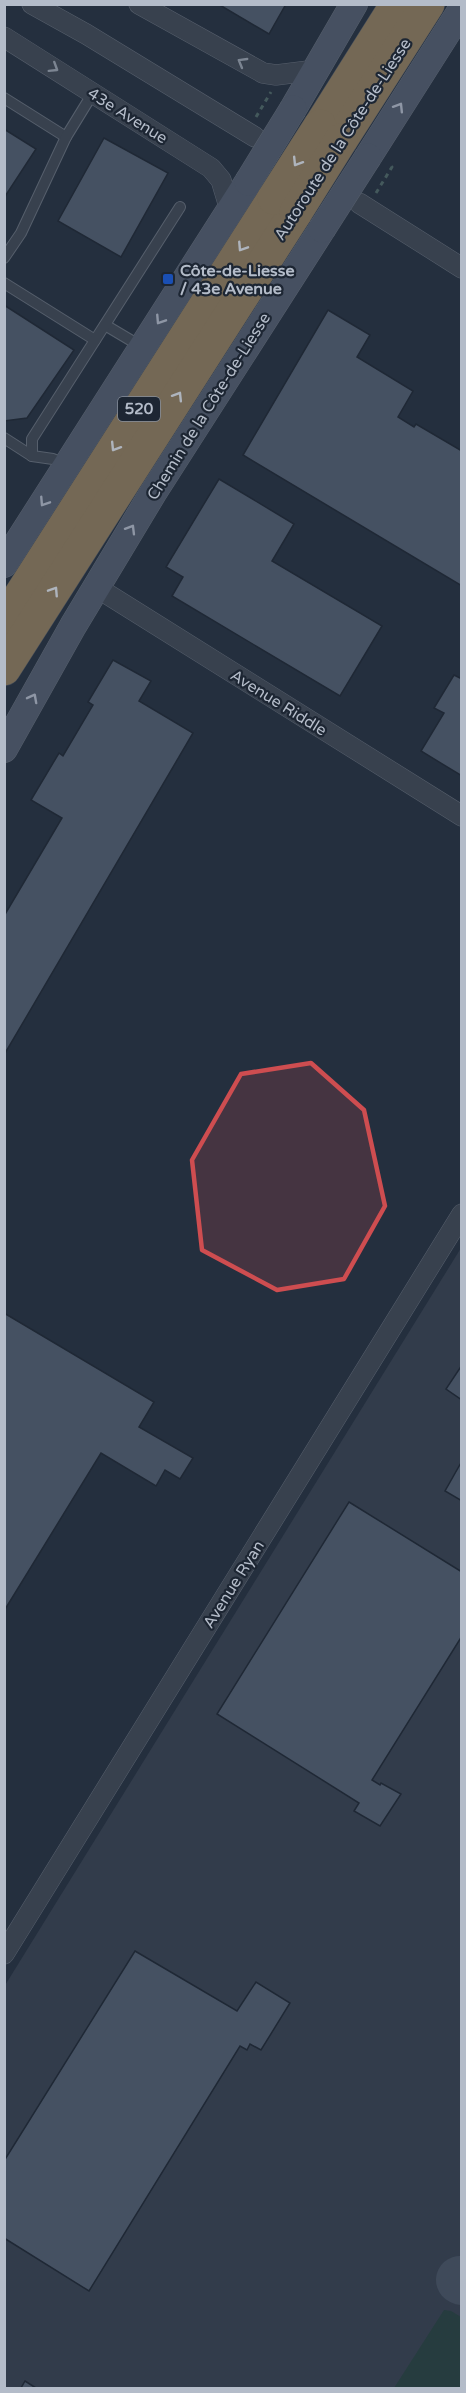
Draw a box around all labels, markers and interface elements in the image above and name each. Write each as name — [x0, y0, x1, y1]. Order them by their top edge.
street label: Autoroute de la Côte-de-Liesse — [270, 35, 416, 244]
one-way arrow — [238, 57, 248, 69]
one-way arrow — [48, 61, 58, 73]
street label: 43e Avenue — [84, 83, 171, 148]
one-way arrow — [392, 103, 403, 114]
one-way arrow — [292, 156, 304, 166]
one-way arrow — [238, 241, 250, 251]
place label: Côte-de-Liesse / 43e Avenue — [180, 261, 294, 299]
marker: Côte-de-Liesse / 43e Avenue — [161, 272, 175, 286]
street label: Chemin de la Côte-de-Liesse — [143, 309, 275, 504]
one-way arrow — [156, 313, 167, 324]
one-way arrow — [171, 392, 183, 402]
road number: 520 — [118, 397, 160, 421]
one-way arrow — [110, 441, 122, 451]
one-way arrow — [40, 495, 51, 506]
one-way arrow — [123, 525, 135, 535]
one-way arrow — [47, 587, 59, 597]
street label: Avenue Riddle — [227, 665, 330, 740]
one-way arrow — [26, 694, 37, 704]
street label: Avenue Ryan — [199, 1537, 269, 1632]

